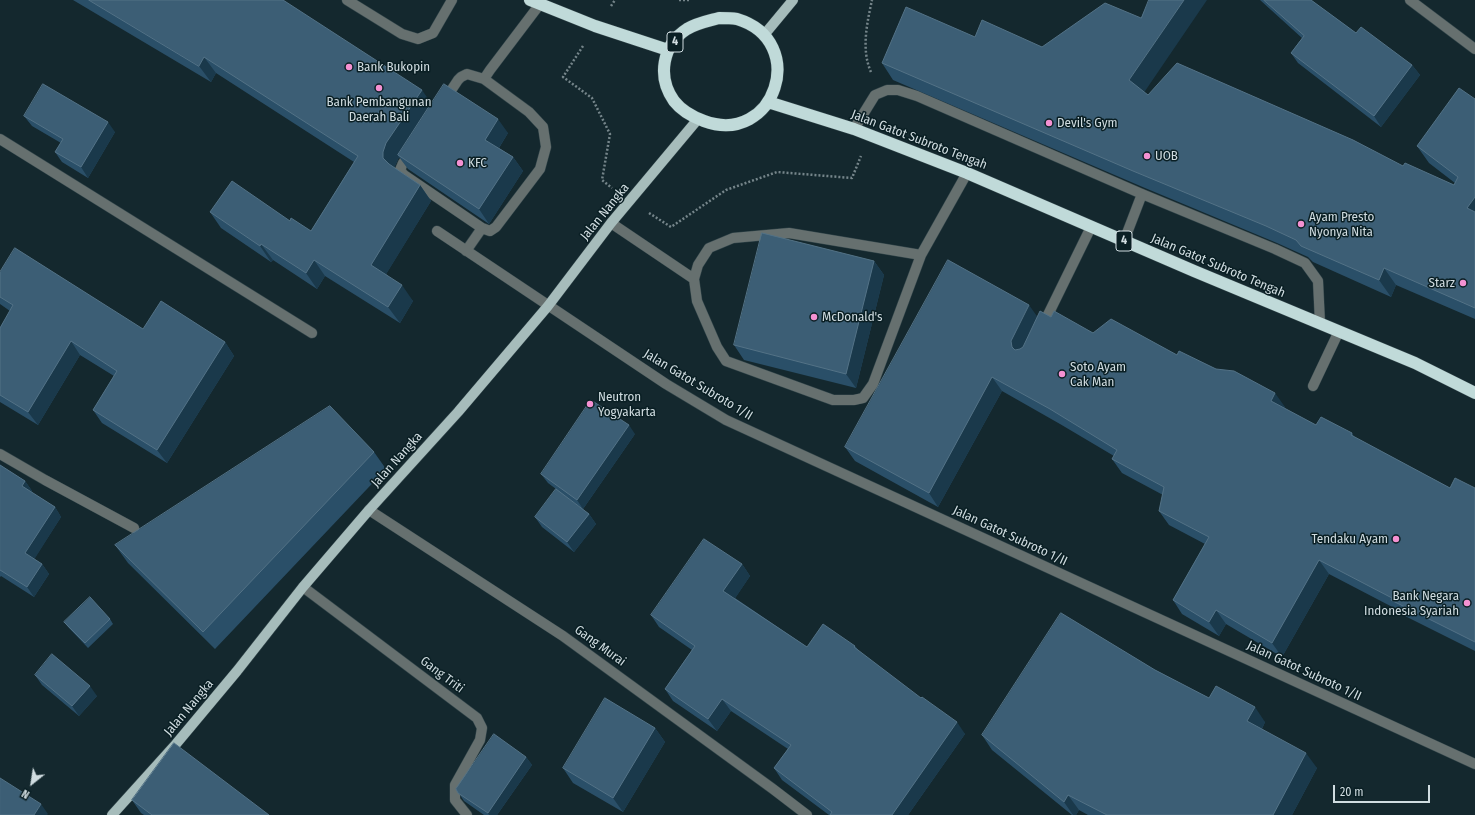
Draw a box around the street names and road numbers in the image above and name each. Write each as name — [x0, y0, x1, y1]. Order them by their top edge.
road number: 4 — [667, 32, 683, 52]
street label: Jalan Gatot Subroto Tengah — [849, 107, 989, 173]
street label: Jalan Nangka — [577, 180, 633, 244]
road number: 4 — [1116, 231, 1132, 251]
street label: Jalan Gatot Subroto Tengah — [1149, 231, 1287, 301]
street label: Jalan Gatot Subroto 1/II — [641, 346, 755, 424]
street label: Jalan Nangka — [368, 429, 426, 491]
street label: Jalan Gatot Subroto 1/II — [950, 503, 1070, 569]
street label: Gang Murai — [571, 622, 629, 670]
street label: Jalan Gatot Subroto 1/II — [1244, 638, 1364, 704]
street label: Gang Triti — [417, 653, 467, 697]
street label: Jalan Nangka — [161, 677, 217, 739]

